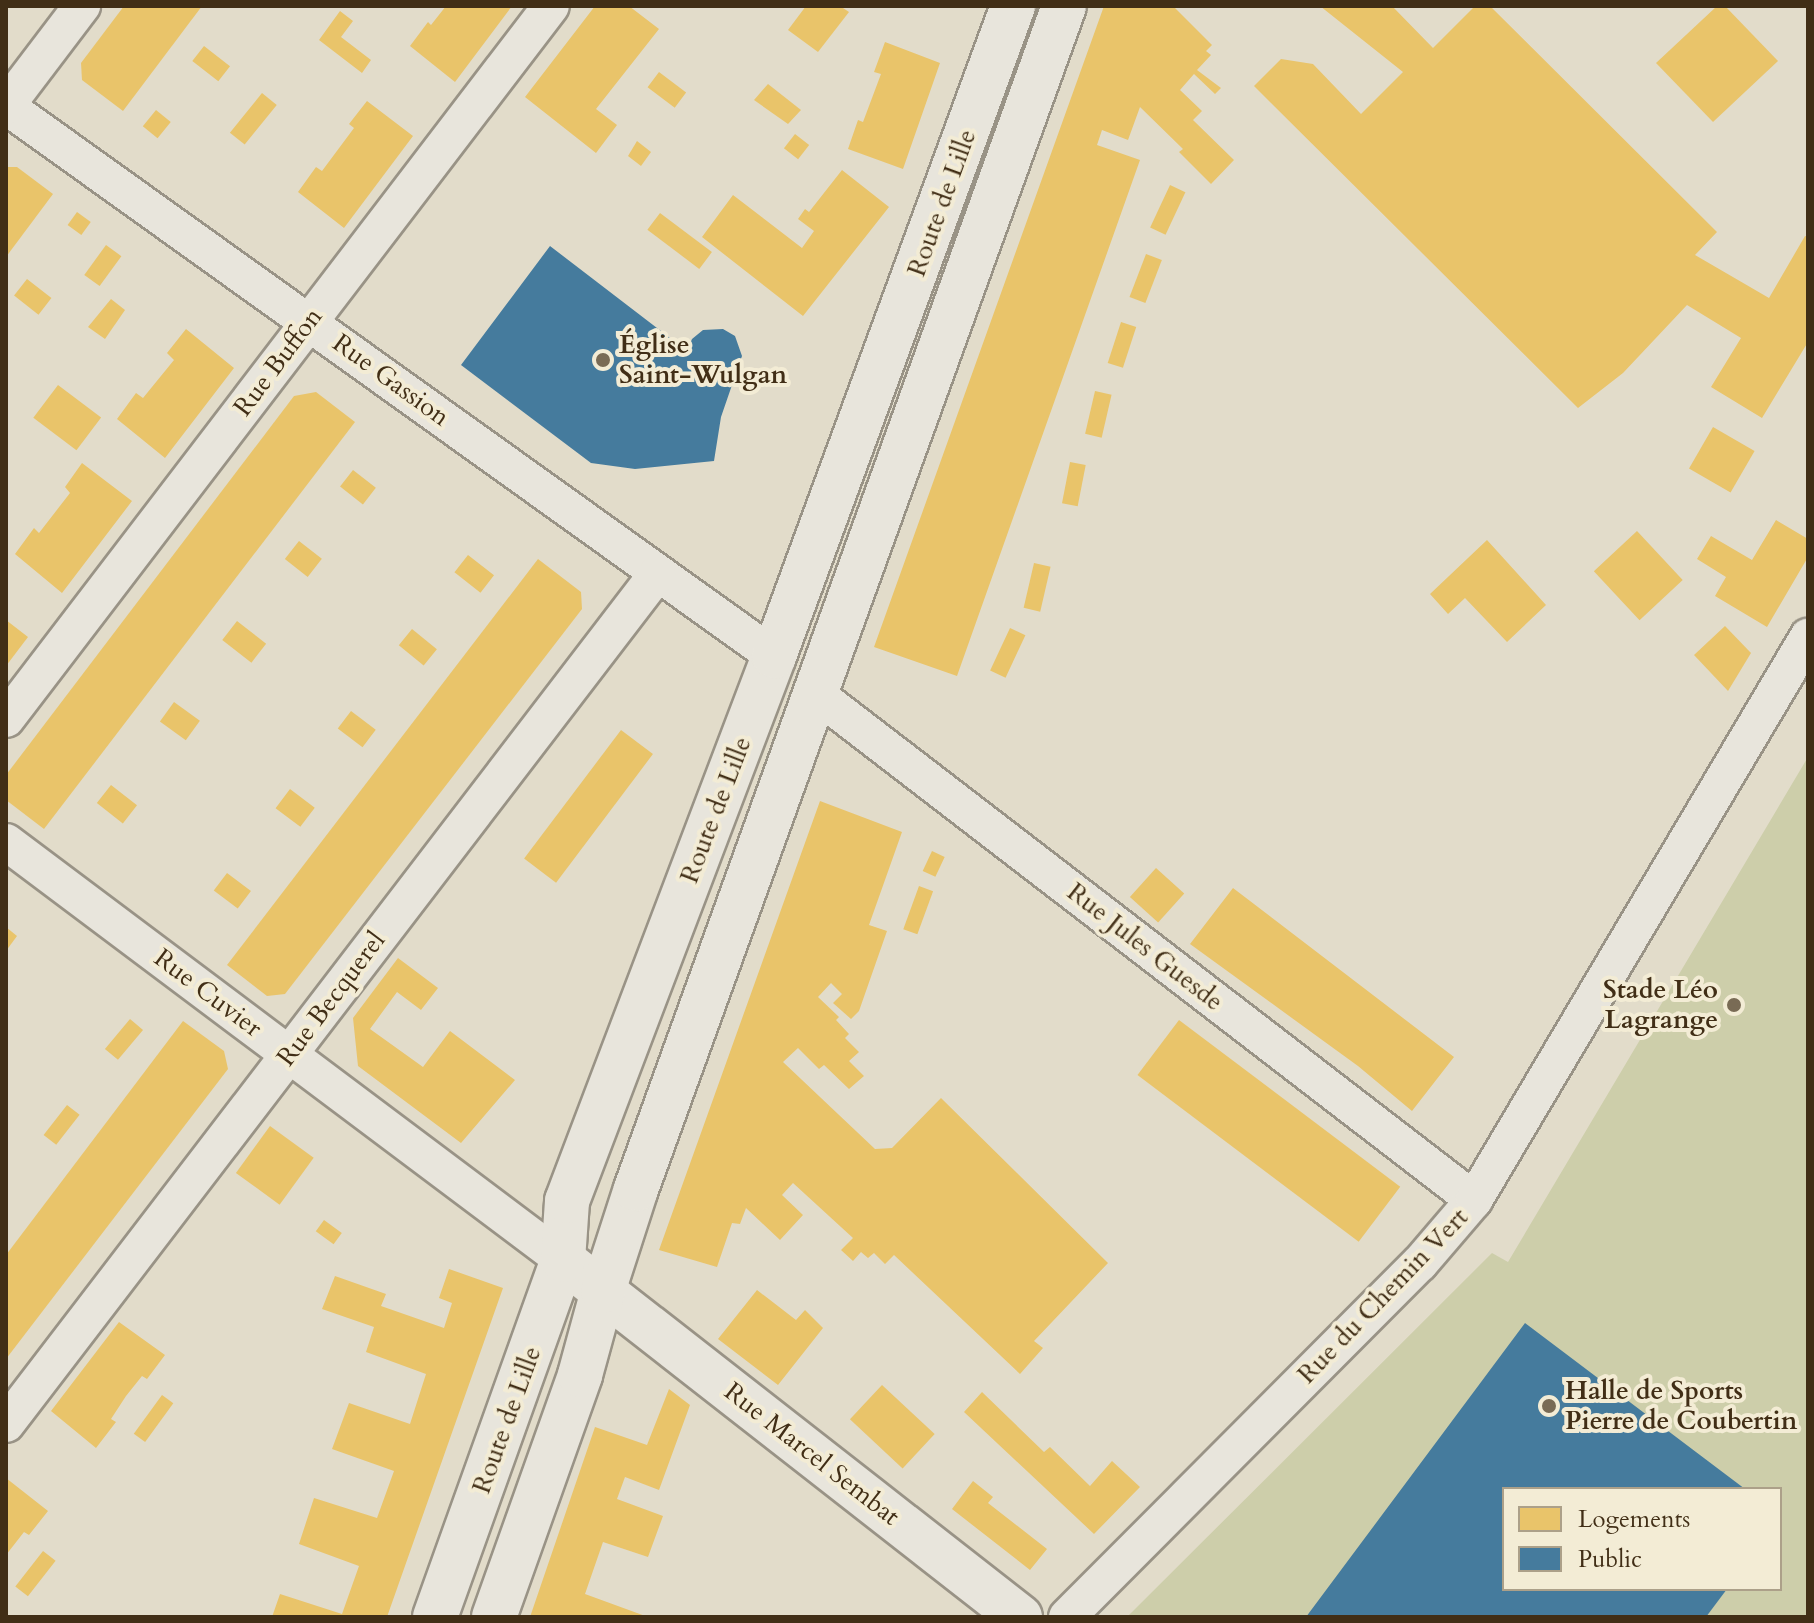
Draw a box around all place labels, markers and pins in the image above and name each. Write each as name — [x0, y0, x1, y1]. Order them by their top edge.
place label: Église Saint-Wulgan — [619, 329, 787, 390]
marker: Église Saint-Wulgan — [594, 351, 612, 369]
place label: Stade Léo Lagrange — [1603, 974, 1718, 1036]
marker: Stade Léo Lagrange — [1725, 996, 1743, 1014]
place label: Halle de Sports Pierre de Coubertin — [1565, 1375, 1798, 1436]
marker: Halle de Sports Pierre de Coubertin — [1540, 1397, 1558, 1415]

